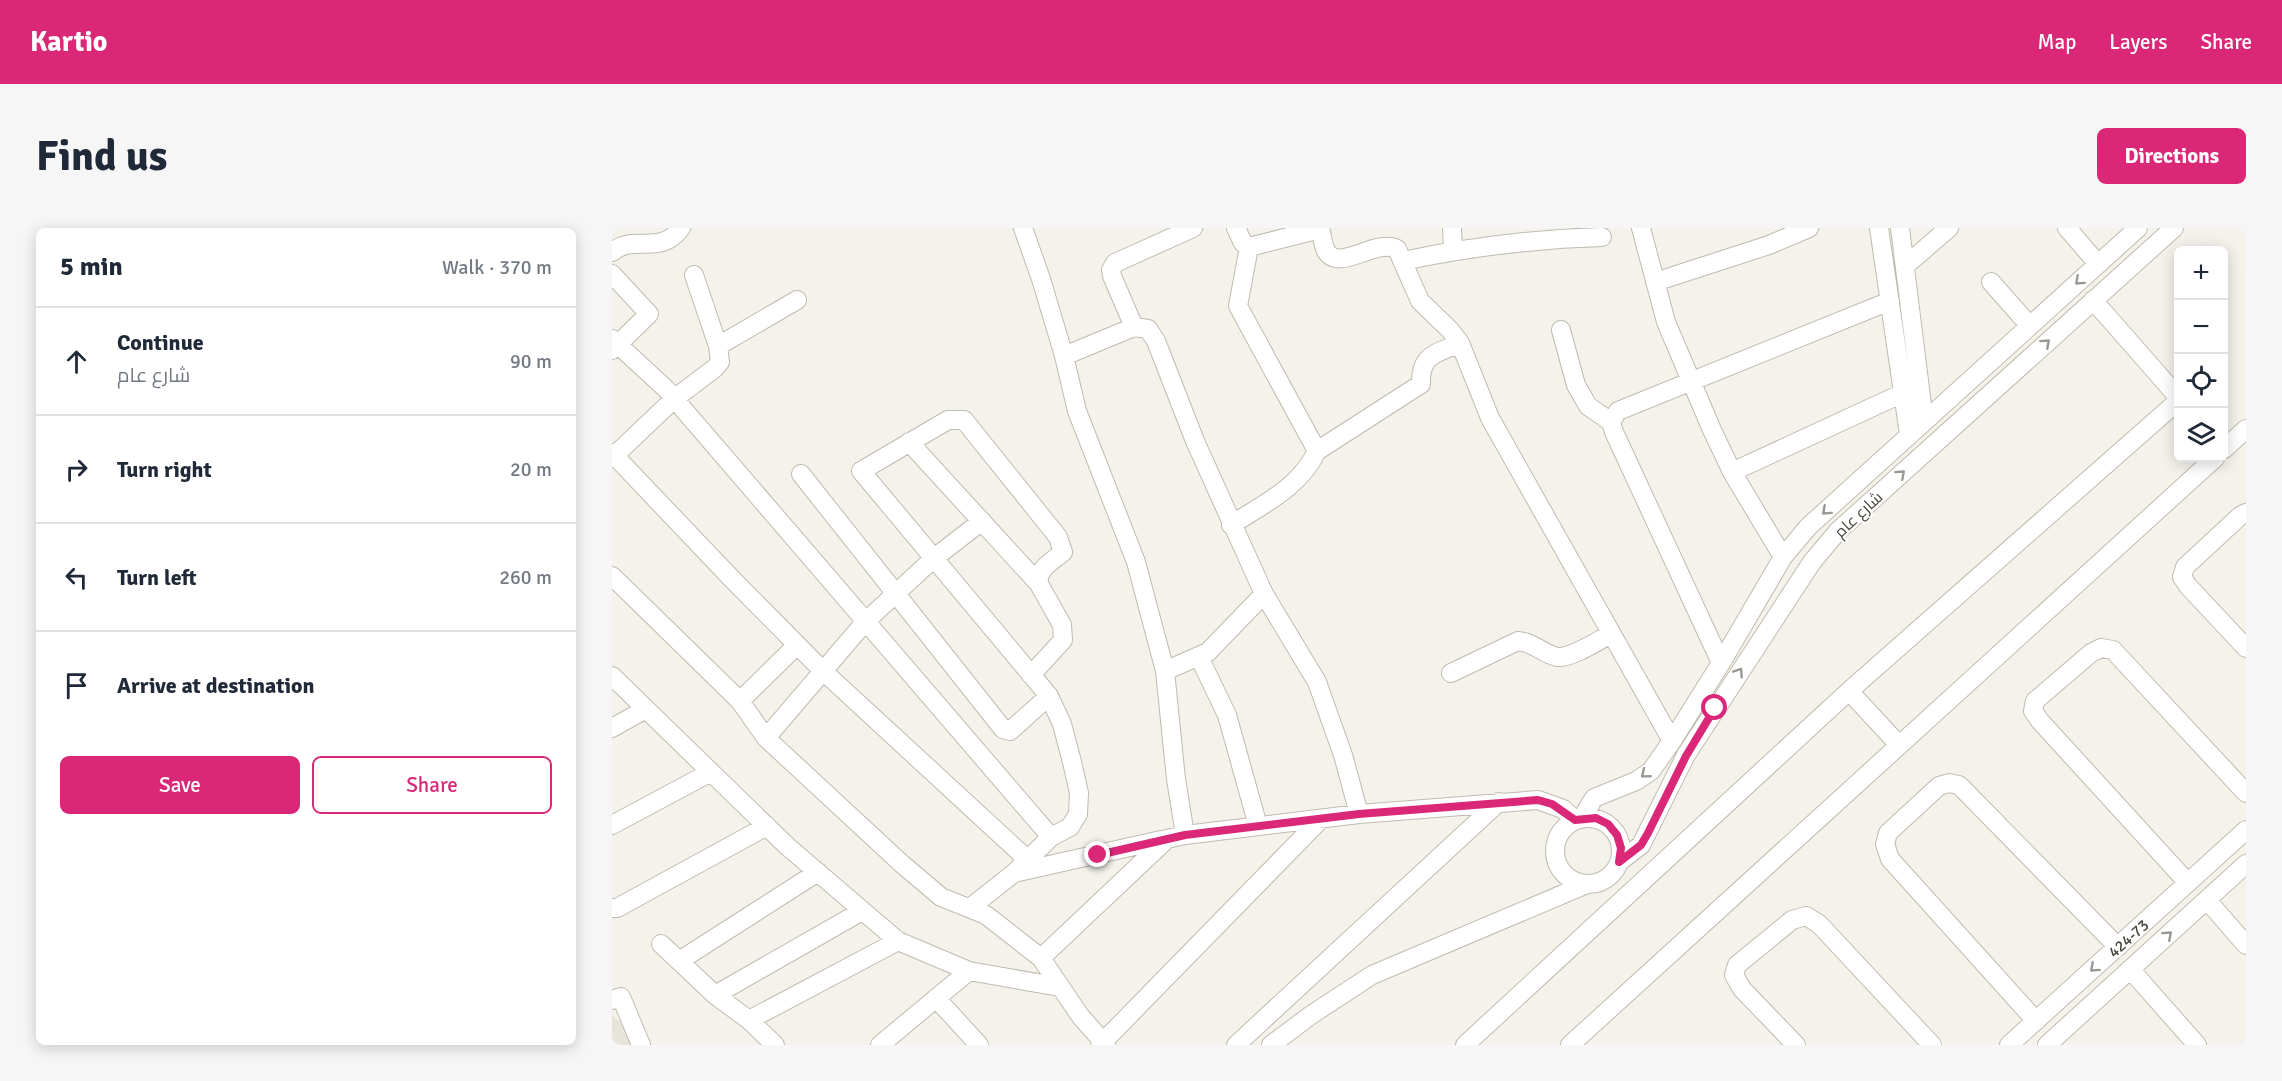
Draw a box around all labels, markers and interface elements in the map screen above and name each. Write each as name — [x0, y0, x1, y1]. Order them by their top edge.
text: Kartio — [30, 25, 107, 59]
text: Map — [2038, 29, 2076, 55]
text: Layers — [2109, 29, 2167, 55]
text: Share — [2200, 29, 2252, 55]
button: Directions — [2097, 128, 2246, 184]
text: Find us — [36, 131, 167, 182]
map controls — [2174, 246, 2228, 462]
button: + — [2174, 246, 2228, 300]
text: 5 min — [60, 251, 123, 283]
text: Walk · 370 m — [442, 255, 552, 280]
one-way arrow — [2075, 274, 2086, 285]
button: − — [2174, 300, 2228, 354]
text: Continue — [117, 329, 204, 356]
one-way arrow — [2039, 339, 2050, 350]
icon: ahead — [60, 345, 93, 378]
text: 90 m — [510, 349, 552, 374]
button: locate — [2174, 354, 2228, 408]
text: شارع عام — [117, 363, 190, 388]
button: layers — [2174, 408, 2228, 462]
icon: right — [60, 453, 93, 486]
text: Turn right — [117, 456, 212, 483]
text: 20 m — [510, 457, 552, 482]
one-way arrow — [1895, 470, 1905, 481]
street label: شارع عام — [1830, 487, 1888, 543]
one-way arrow — [1822, 504, 1833, 515]
icon: left — [60, 561, 93, 594]
text: Turn left — [117, 564, 197, 591]
text: 260 m — [499, 565, 552, 590]
one-way arrow — [1732, 668, 1743, 679]
icon: arrive — [60, 669, 93, 702]
text: Arrive at destination — [117, 672, 314, 699]
route start — [1701, 694, 1727, 720]
button: Save — [60, 756, 300, 814]
button: Share — [312, 756, 552, 814]
one-way arrow — [1641, 767, 1652, 778]
route end — [1084, 841, 1110, 867]
street label: 424-73 — [2104, 915, 2153, 962]
one-way arrow — [2161, 931, 2172, 942]
one-way arrow — [2090, 961, 2101, 972]

